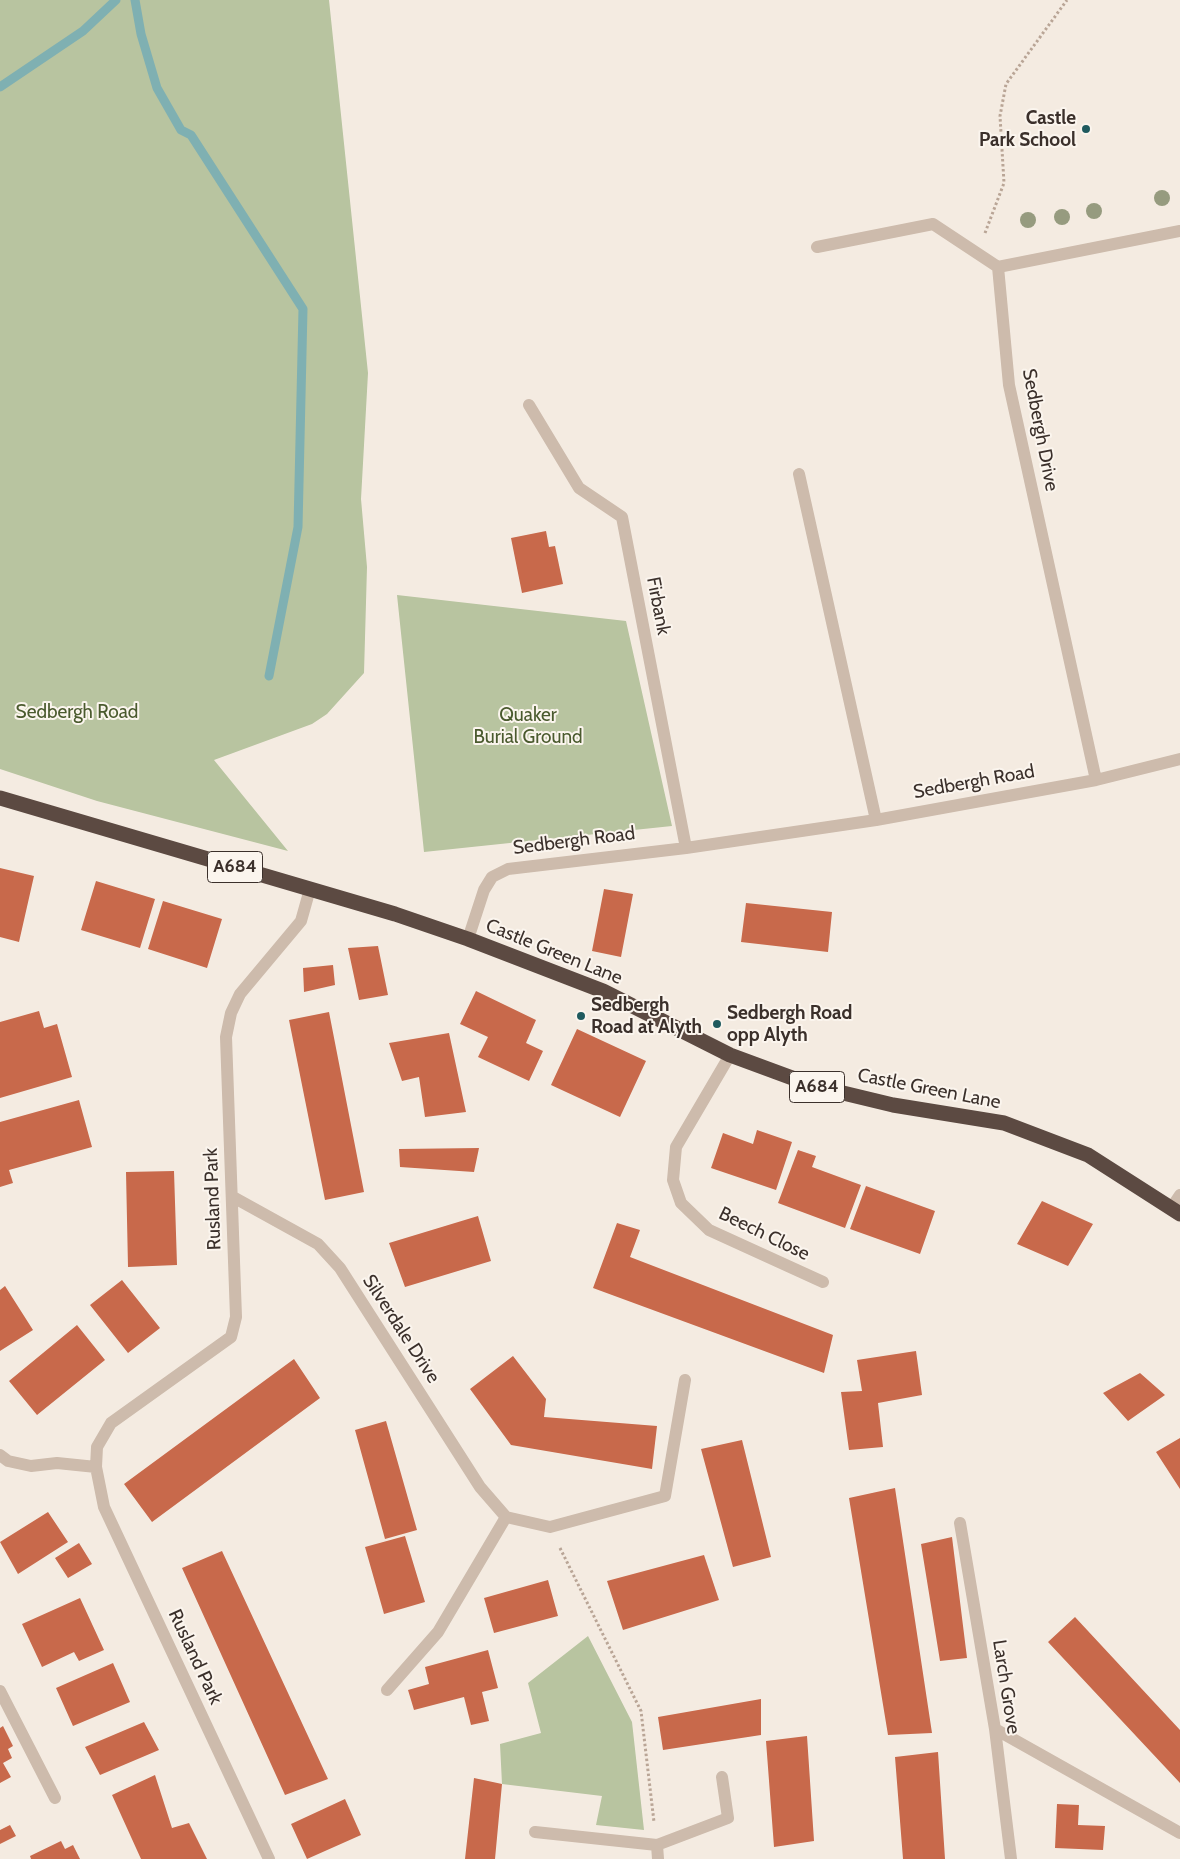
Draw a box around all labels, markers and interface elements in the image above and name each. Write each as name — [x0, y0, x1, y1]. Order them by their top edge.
place label: Castle Park School — [979, 107, 1076, 151]
marker: Castle Park School — [1080, 123, 1092, 135]
street label: Sedbergh Drive — [1017, 367, 1063, 493]
street label: Firbank — [641, 575, 675, 637]
park label: Sedbergh Road — [16, 701, 138, 723]
park label: Quaker Burial Ground — [473, 704, 583, 748]
street label: Sedbergh Road — [912, 760, 1036, 804]
street label: Sedbergh Road — [512, 822, 636, 860]
road number: A684 — [208, 852, 262, 882]
street label: Castle Green Lane — [482, 914, 626, 990]
place label: Sedbergh Road at Alyth — [591, 994, 702, 1038]
place label: Sedbergh Road opp Alyth — [727, 1002, 852, 1046]
marker: Sedbergh Road at Alyth — [575, 1010, 587, 1022]
marker: Sedbergh Road opp Alyth — [711, 1018, 723, 1030]
street label: Castle Green Lane — [856, 1064, 1002, 1114]
road number: A684 — [790, 1072, 844, 1102]
street label: Rusland Park — [200, 1147, 226, 1251]
street label: Beech Close — [715, 1202, 813, 1266]
street label: Silverdale Drive — [357, 1271, 445, 1387]
street label: Rusland Park — [163, 1606, 227, 1708]
street label: Larch Grove — [987, 1638, 1025, 1736]

